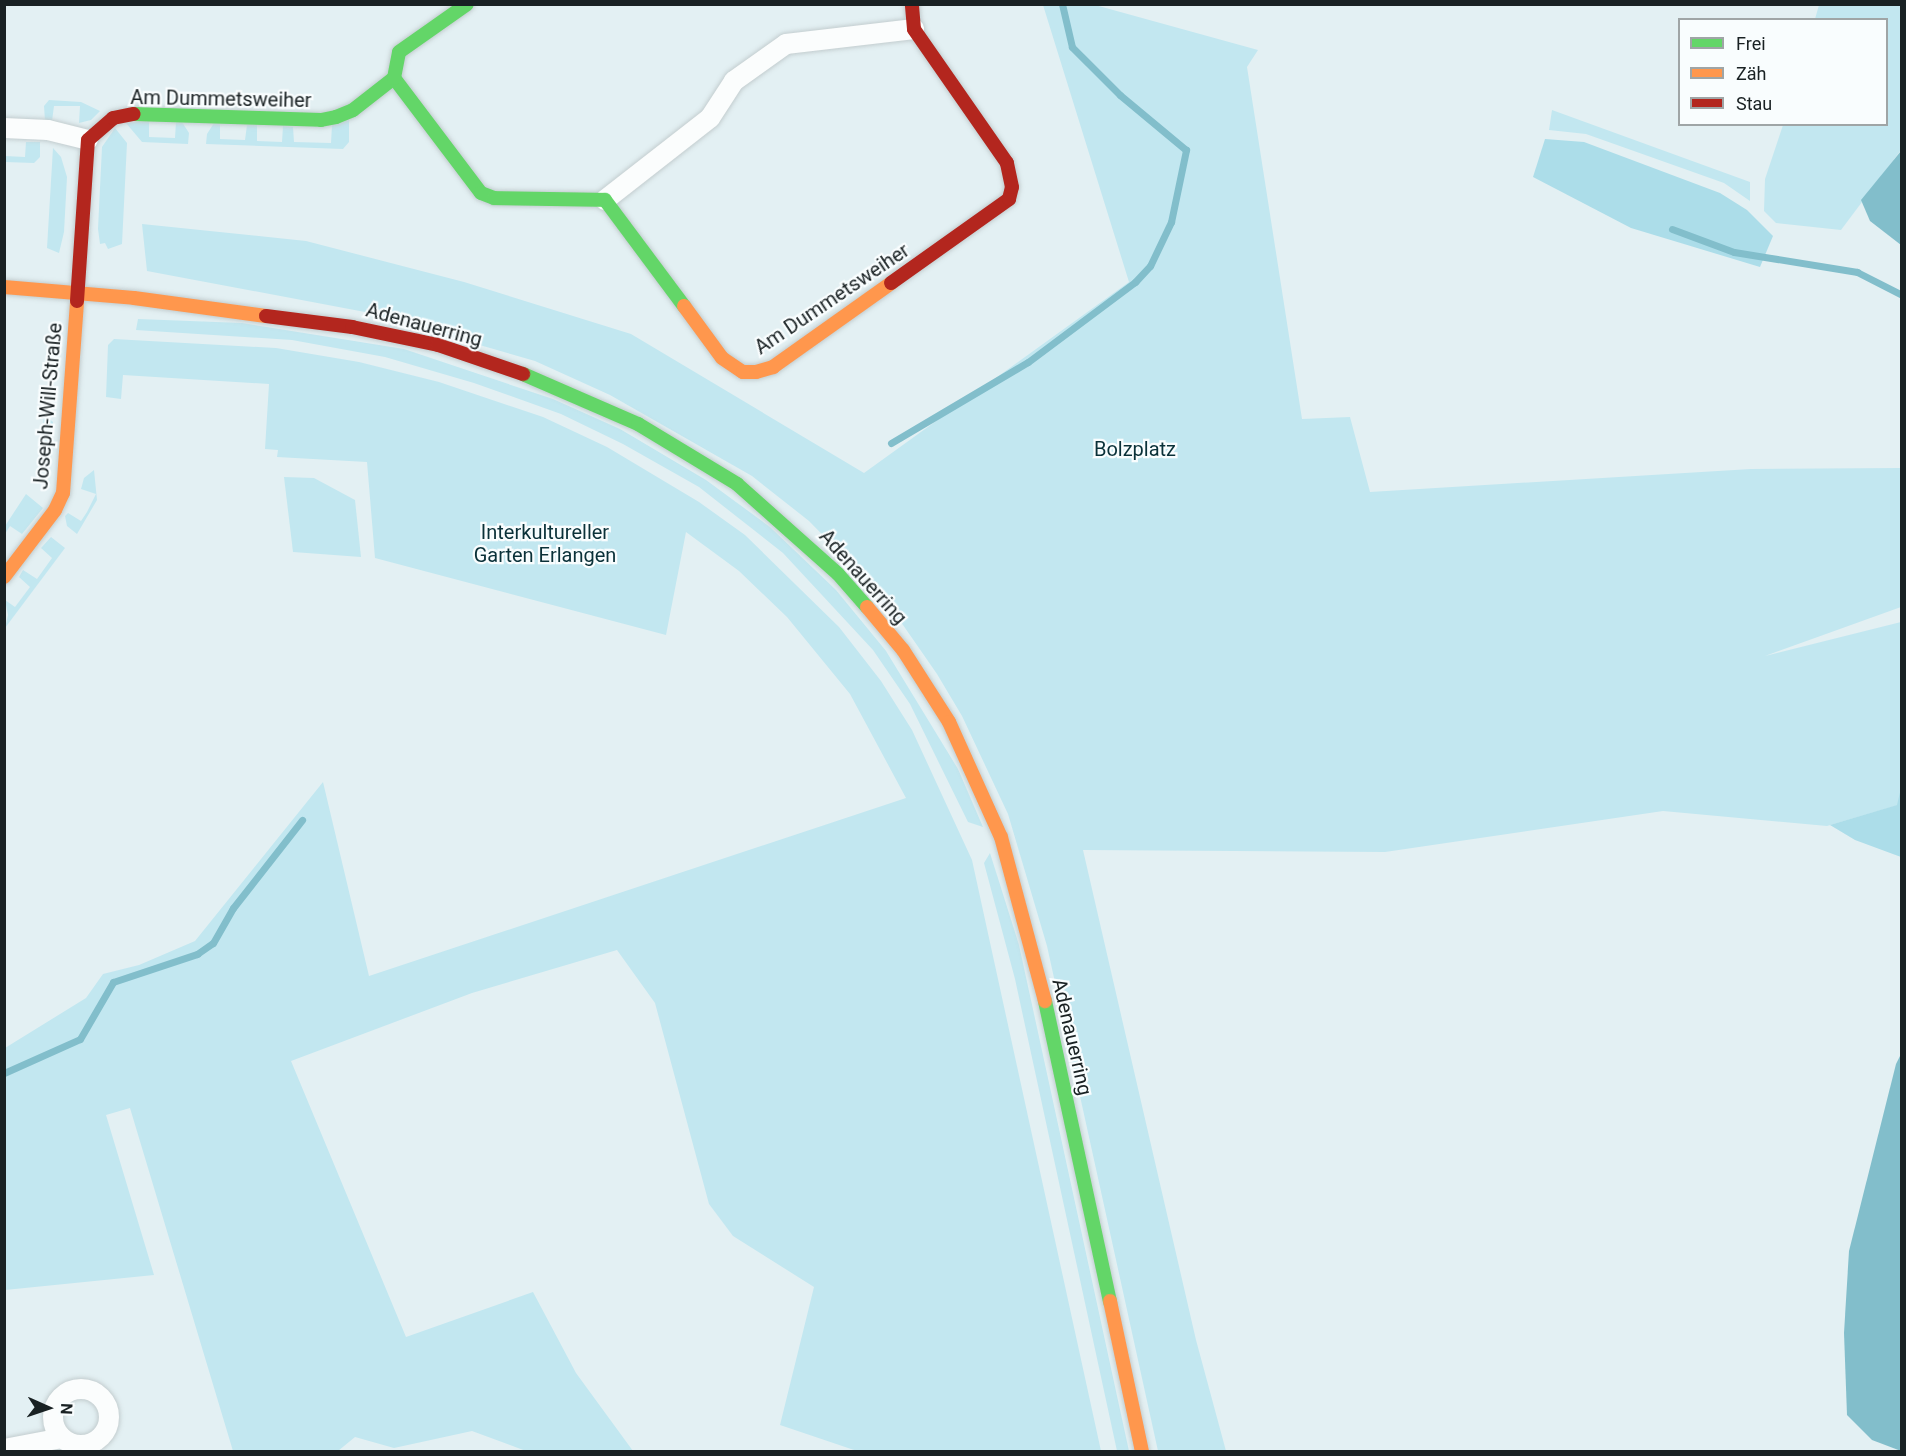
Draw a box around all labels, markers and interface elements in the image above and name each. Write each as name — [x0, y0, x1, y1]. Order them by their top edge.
legend — [1678, 18, 1888, 126]
text: Frei — [1736, 33, 1766, 54]
text: Zäh — [1736, 63, 1767, 84]
street label: Am Dummetsweiher — [130, 85, 312, 113]
text: Stau — [1736, 93, 1772, 114]
street label: Am Dummetsweiher — [750, 238, 914, 360]
street label: Adenauerring — [363, 298, 485, 352]
street label: Joseph-Will-Straße — [29, 322, 67, 490]
park label: Bolzplatz — [1094, 437, 1176, 461]
park label: Interkultureller Garten Erlangen — [474, 520, 616, 567]
street label: Adenauerring — [814, 525, 912, 629]
street label: Adenauerring — [1047, 976, 1097, 1098]
north arrow — [18, 1378, 78, 1438]
text: N — [57, 1403, 76, 1415]

